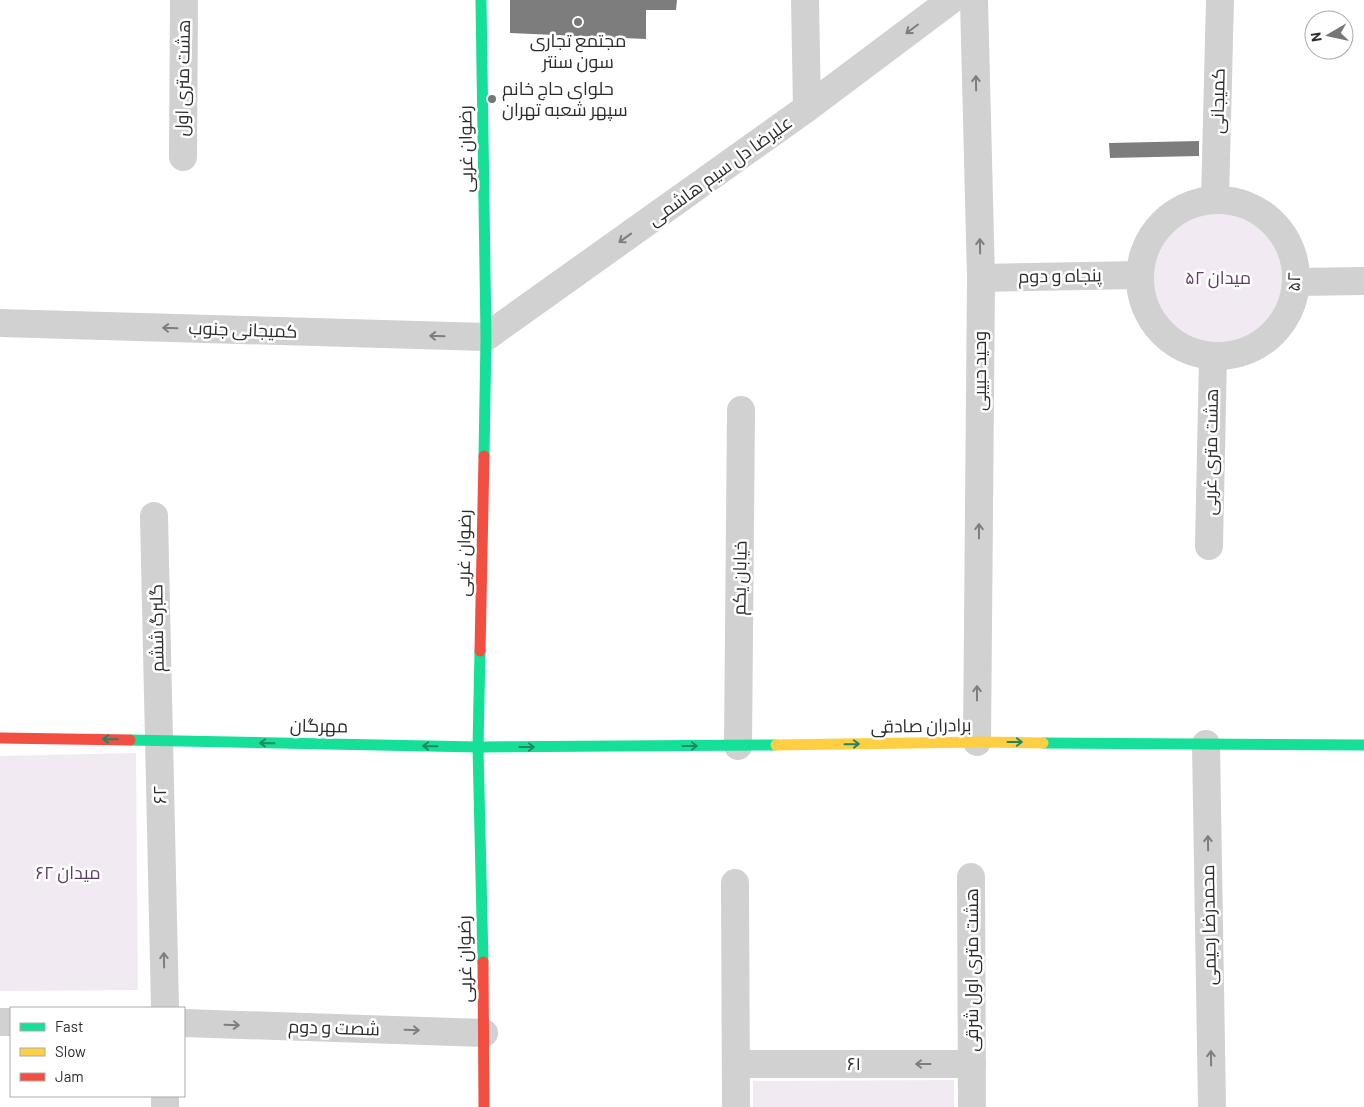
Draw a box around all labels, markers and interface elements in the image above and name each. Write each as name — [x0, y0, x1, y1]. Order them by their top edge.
north arrow — [1304, 10, 1354, 60]
marker: مجتمع تجاری سون سنتر — [572, 16, 584, 28]
street label: هشت متری اول — [170, 19, 195, 137]
one-way arrow — [906, 24, 919, 35]
place label: مجتمع تجاری سون سنتر — [530, 29, 626, 73]
text: N — [1307, 31, 1325, 43]
street label: کمیجانی — [1205, 68, 1230, 134]
one-way arrow — [971, 76, 981, 92]
place label: حلوای حاج خانم سپهر شعبه تهران — [502, 77, 628, 121]
marker: حلوای حاج خانم سپهر شعبه تهران — [486, 93, 498, 105]
street label: رضوان غربی — [453, 105, 478, 193]
street label: علیرضا دل سیم هاشمی — [643, 110, 797, 232]
one-way arrow — [618, 233, 632, 243]
one-way arrow — [975, 238, 985, 254]
street label: پنجاه و دوم — [1018, 263, 1102, 289]
park label: میدان ۵۲ — [1185, 266, 1251, 289]
street label: ۵۲ — [1282, 272, 1304, 292]
street label: کمیجانی جنوب — [188, 316, 298, 343]
one-way arrow — [162, 323, 178, 332]
one-way arrow — [430, 331, 446, 341]
street label: وحید حبیبی — [968, 331, 991, 411]
street label: هشت متری غربی — [1198, 388, 1223, 516]
street label: رضوان غربی — [451, 509, 476, 597]
one-way arrow — [974, 523, 984, 540]
street label: خیابان یکم — [727, 540, 753, 616]
street label: گلبرگ ششم — [144, 584, 170, 672]
one-way arrow — [973, 686, 982, 702]
street label: مهرگان — [290, 713, 348, 738]
street label: برادران صادقی — [870, 713, 972, 738]
one-way arrow — [103, 734, 119, 744]
one-way arrow — [1006, 737, 1022, 747]
one-way arrow — [259, 738, 275, 747]
one-way arrow — [844, 739, 860, 749]
one-way arrow — [681, 741, 697, 751]
one-way arrow — [422, 742, 438, 751]
one-way arrow — [518, 742, 535, 752]
street label: ۶۲ — [148, 786, 170, 804]
one-way arrow — [1203, 836, 1213, 852]
park label: میدان ۶۲ — [35, 861, 101, 884]
street label: محمدرضا رحیمی — [1196, 864, 1221, 986]
street label: هشت متری اول شرقی — [960, 888, 983, 1052]
street label: رضوان غربی — [452, 915, 477, 1003]
one-way arrow — [159, 952, 169, 968]
legend — [10, 1007, 185, 1097]
street label: شصت و دوم — [288, 1014, 380, 1042]
text: Fast — [55, 1017, 83, 1035]
one-way arrow — [224, 1020, 240, 1029]
one-way arrow — [404, 1026, 420, 1035]
text: Slow — [55, 1042, 86, 1060]
one-way arrow — [1206, 1051, 1216, 1067]
street label: ۶۱ — [847, 1052, 861, 1074]
one-way arrow — [916, 1059, 932, 1069]
text: Jam — [55, 1067, 84, 1085]

